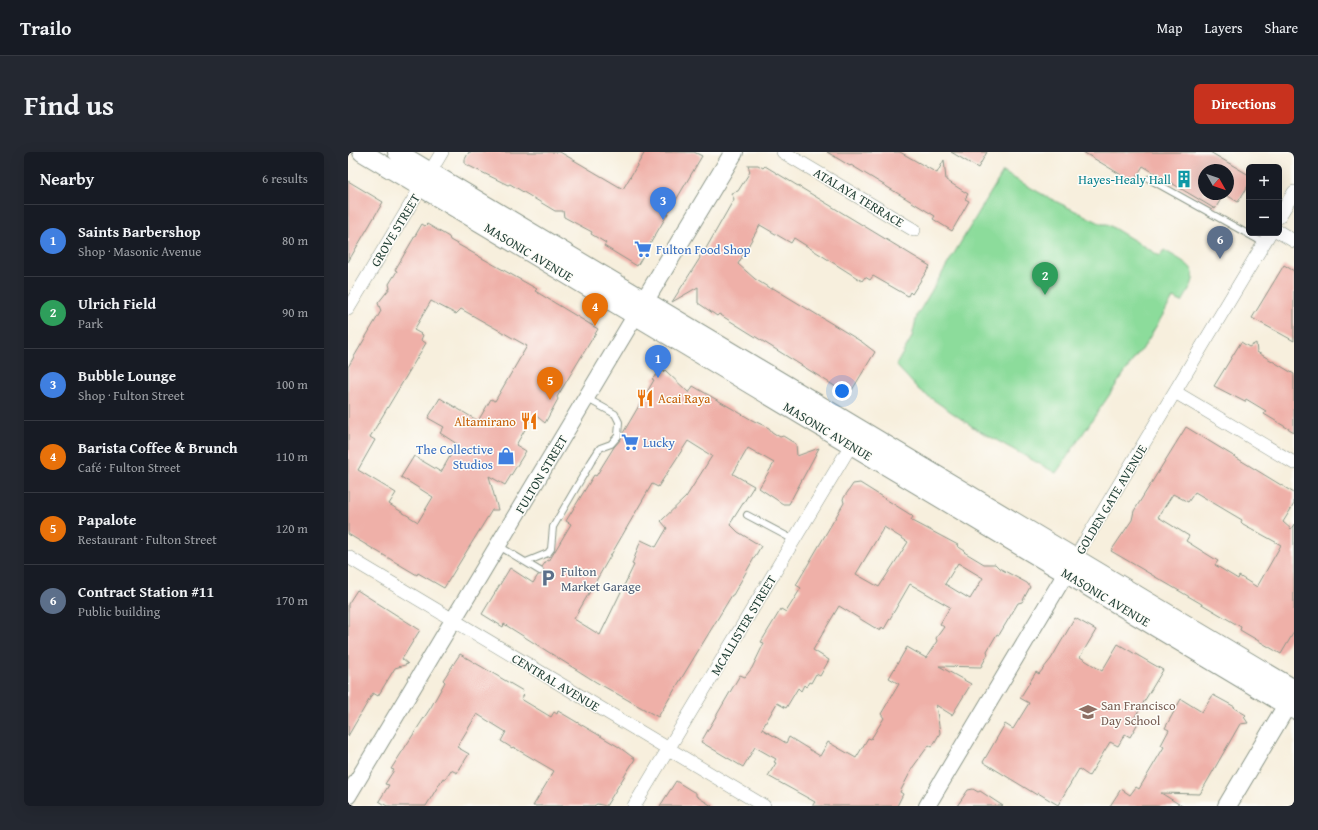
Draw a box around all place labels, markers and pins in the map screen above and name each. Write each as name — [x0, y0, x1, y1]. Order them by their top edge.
building icon: Hayes-Healy Hall — [1174, 169, 1194, 189]
place label: Hayes-Healy Hall — [1078, 170, 1171, 189]
pin: 3 — [650, 187, 676, 220]
pin: 6 — [1207, 226, 1233, 259]
supermarket icon: Fulton Food Shop — [633, 239, 653, 259]
place label: Fulton Food Shop — [656, 240, 751, 259]
pin: 2 — [1032, 262, 1058, 295]
pin: 4 — [582, 293, 608, 326]
pin: 1 — [645, 345, 671, 378]
pin: 5 — [537, 367, 563, 400]
restaurant icon: Acai Raya — [635, 388, 655, 408]
place label: Acai Raya — [658, 389, 711, 408]
restaurant icon: Altamirano — [519, 411, 539, 431]
place label: Altamirano — [454, 412, 516, 431]
supermarket icon: Lucky — [620, 432, 640, 452]
place label: Lucky — [643, 433, 676, 452]
place label: The Collective Studios — [416, 440, 493, 474]
shop icon: The Collective Studios — [496, 446, 516, 466]
place label: Fulton Market Garage — [561, 562, 641, 596]
parking icon: Fulton Market Garage — [538, 568, 558, 588]
place label: San Francisco Day School — [1101, 696, 1176, 730]
school or university icon: San Francisco Day School — [1078, 702, 1098, 722]

